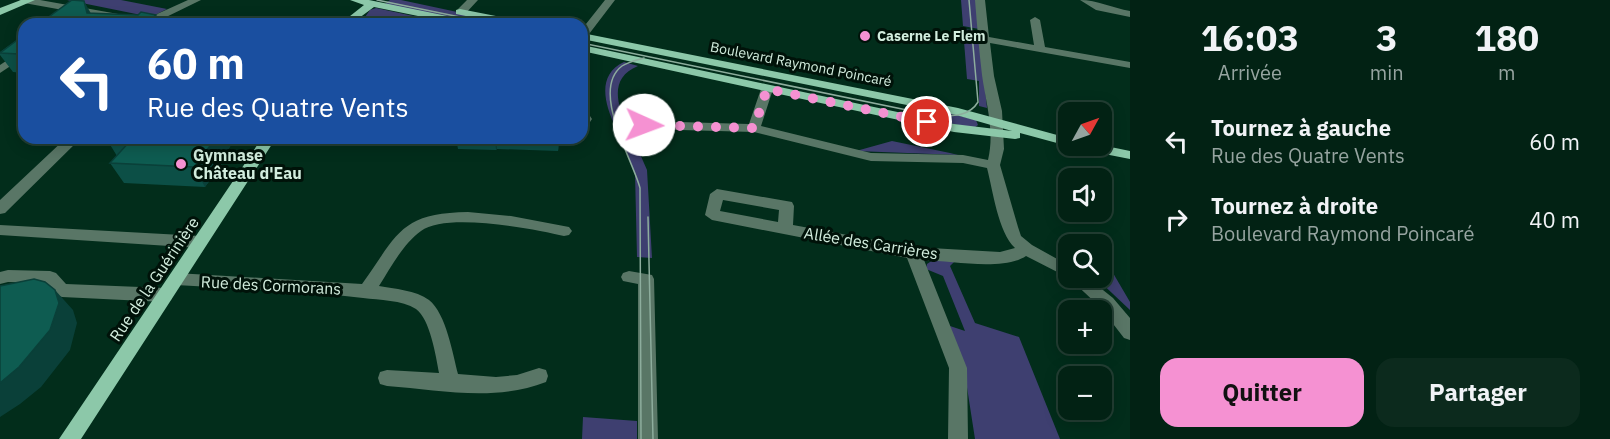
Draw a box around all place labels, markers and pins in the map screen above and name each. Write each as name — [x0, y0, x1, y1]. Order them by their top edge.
place label: Caserne Le Flem — [877, 27, 985, 45]
marker: Caserne Le Flem — [858, 29, 872, 43]
pin — [901, 96, 952, 147]
place label: Gymnase Château d'Eau — [193, 145, 302, 183]
marker: Gymnase Château d'Eau — [174, 157, 188, 171]

